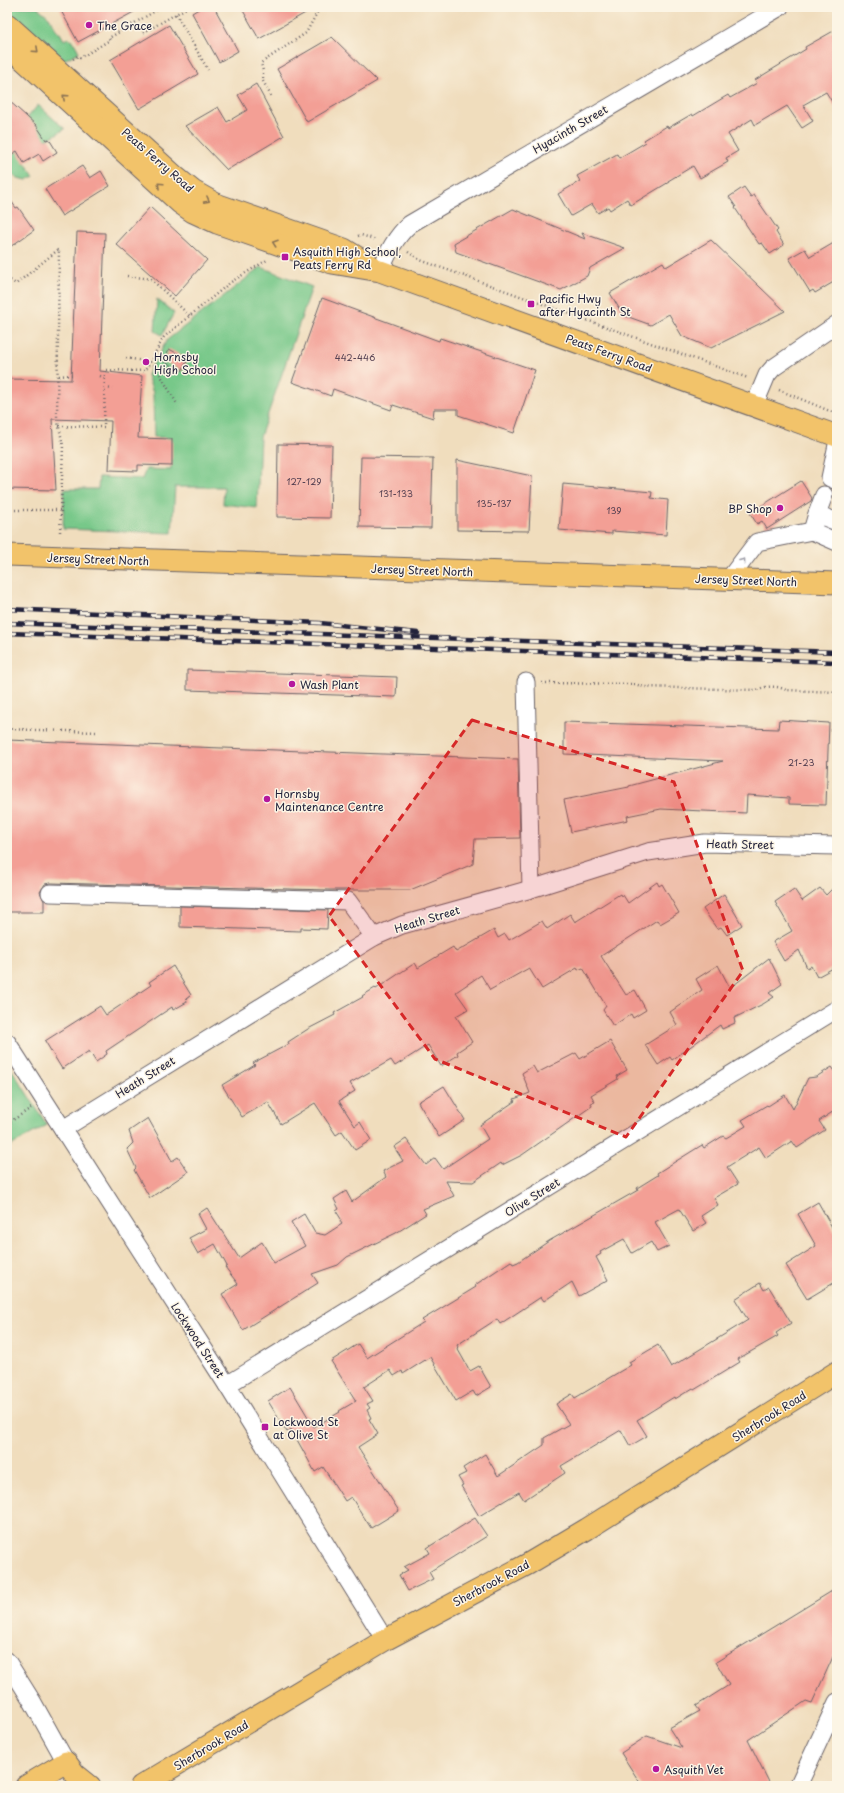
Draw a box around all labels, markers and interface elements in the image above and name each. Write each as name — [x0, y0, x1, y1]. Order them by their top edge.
place label: The Grace — [97, 17, 152, 34]
marker: The Grace — [84, 20, 94, 30]
one-way arrow — [31, 45, 39, 53]
one-way arrow — [62, 95, 69, 102]
street label: Hyacinth Street — [529, 100, 611, 157]
street label: Peats Ferry Road — [118, 124, 198, 196]
one-way arrow — [158, 183, 165, 190]
one-way arrow — [203, 195, 210, 202]
one-way arrow — [272, 239, 279, 248]
place label: Asquith High School, Peats Ferry Rd — [293, 243, 401, 273]
marker: Asquith High School, Peats Ferry Rd — [280, 252, 290, 262]
place label: Pacific Hwy after Hyacinth St — [539, 290, 631, 320]
marker: Pacific Hwy after Hyacinth St — [526, 299, 536, 309]
street label: Peats Ferry Road — [563, 329, 655, 377]
place label: Hornsby High School — [154, 348, 216, 378]
house number: 442-446 — [335, 350, 375, 364]
marker: Hornsby High School — [141, 357, 151, 367]
house number: 127-129 — [286, 474, 322, 488]
house number: 131-133 — [379, 486, 413, 500]
house number: 135-137 — [477, 496, 511, 510]
place label: BP Shop — [728, 500, 772, 517]
house number: 139 — [606, 503, 622, 517]
marker: BP Shop — [775, 503, 785, 513]
street label: Jersey Street North — [47, 549, 149, 569]
one-way arrow — [738, 558, 745, 565]
street label: Jersey Street North — [371, 560, 473, 580]
street label: Jersey Street North — [695, 570, 797, 590]
place label: Wash Plant — [300, 676, 359, 693]
marker: Wash Plant — [287, 679, 297, 689]
house number: 21-23 — [788, 755, 814, 769]
place label: Hornsby Maintenance Centre — [275, 785, 384, 815]
marker: Hornsby Maintenance Centre — [262, 794, 272, 804]
street label: Heath Street — [706, 835, 774, 853]
street label: Heath Street — [392, 901, 462, 937]
street label: Heath Street — [112, 1052, 179, 1102]
street label: Olive Street — [501, 1173, 563, 1221]
street label: Lockwood Street — [167, 1299, 229, 1382]
street label: Sherbrook Road — [729, 1386, 809, 1446]
place label: Lockwood St at Olive St — [273, 1413, 339, 1443]
marker: Lockwood St at Olive St — [260, 1422, 270, 1432]
street label: Sherbrook Road — [450, 1556, 532, 1610]
street label: Sherbrook Road — [170, 1716, 252, 1774]
place label: Asquith Vet — [664, 1761, 724, 1778]
marker: Asquith Vet — [651, 1764, 661, 1774]

